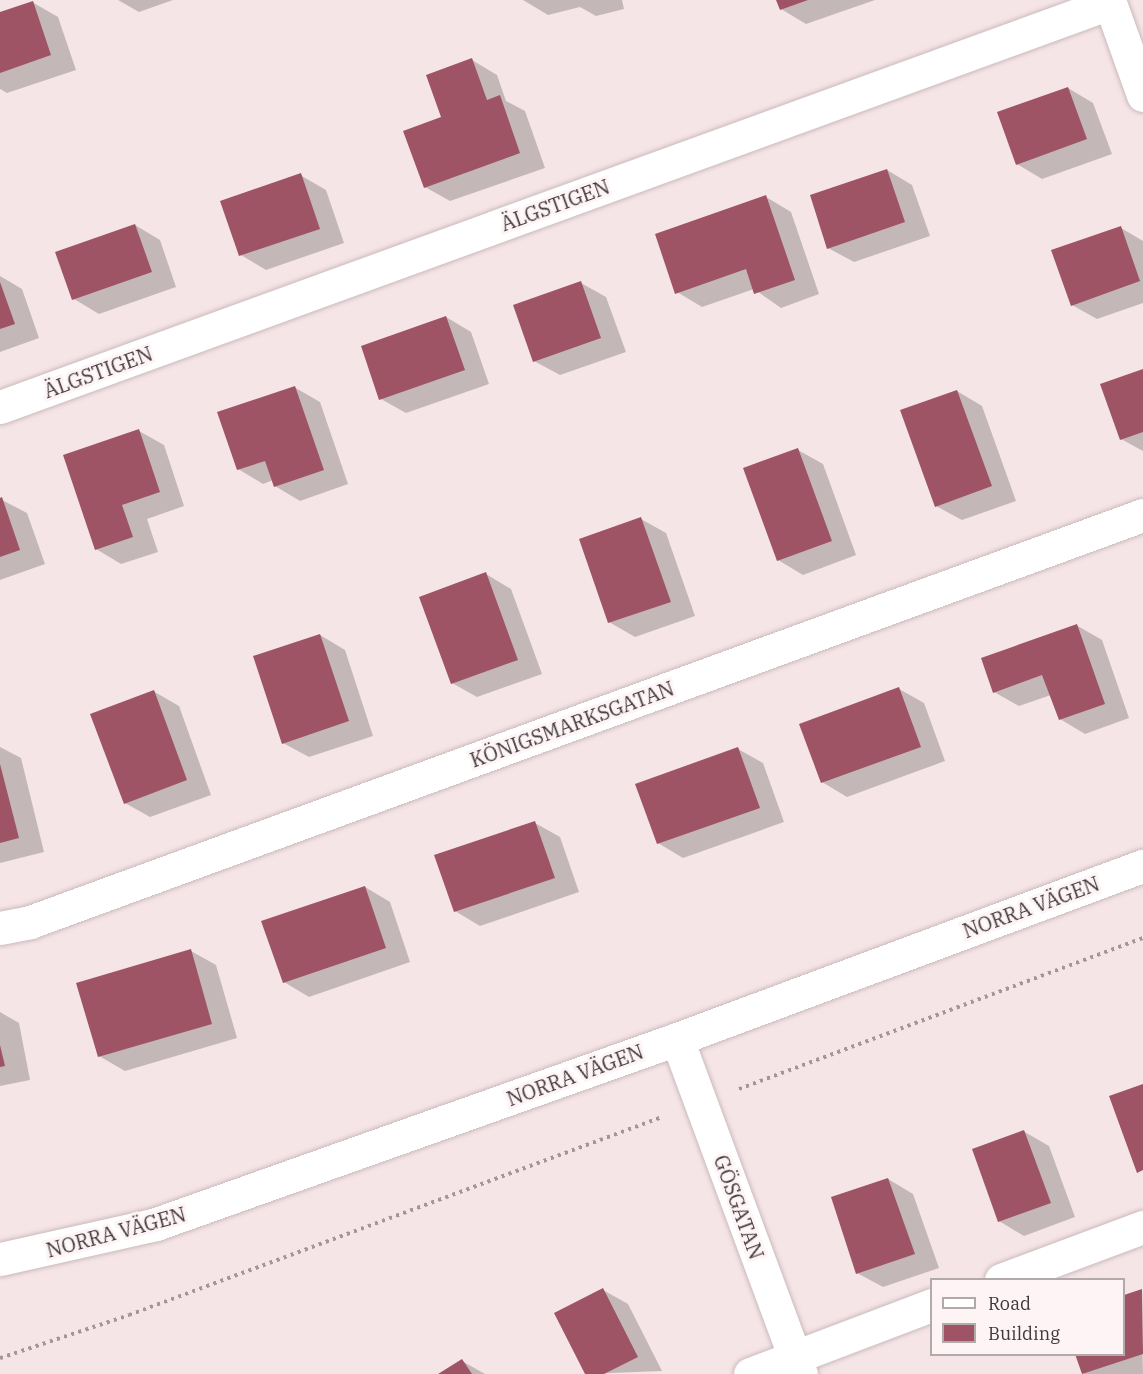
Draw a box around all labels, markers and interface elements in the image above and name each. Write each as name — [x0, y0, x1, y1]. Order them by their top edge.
street label: ÄLGSTIGEN — [497, 174, 613, 236]
street label: ÄLGSTIGEN — [40, 341, 156, 403]
street label: KÖNIGSMARKSGATAN — [467, 676, 677, 772]
street label: NORRA VÄGEN — [959, 871, 1103, 943]
street label: NORRA VÄGEN — [503, 1039, 647, 1111]
street label: GÖSGATAN — [709, 1152, 769, 1262]
street label: NORRA VÄGEN — [44, 1202, 188, 1262]
legend — [930, 1278, 1125, 1356]
text: Road — [988, 1292, 1031, 1315]
text: Building — [988, 1322, 1060, 1345]

